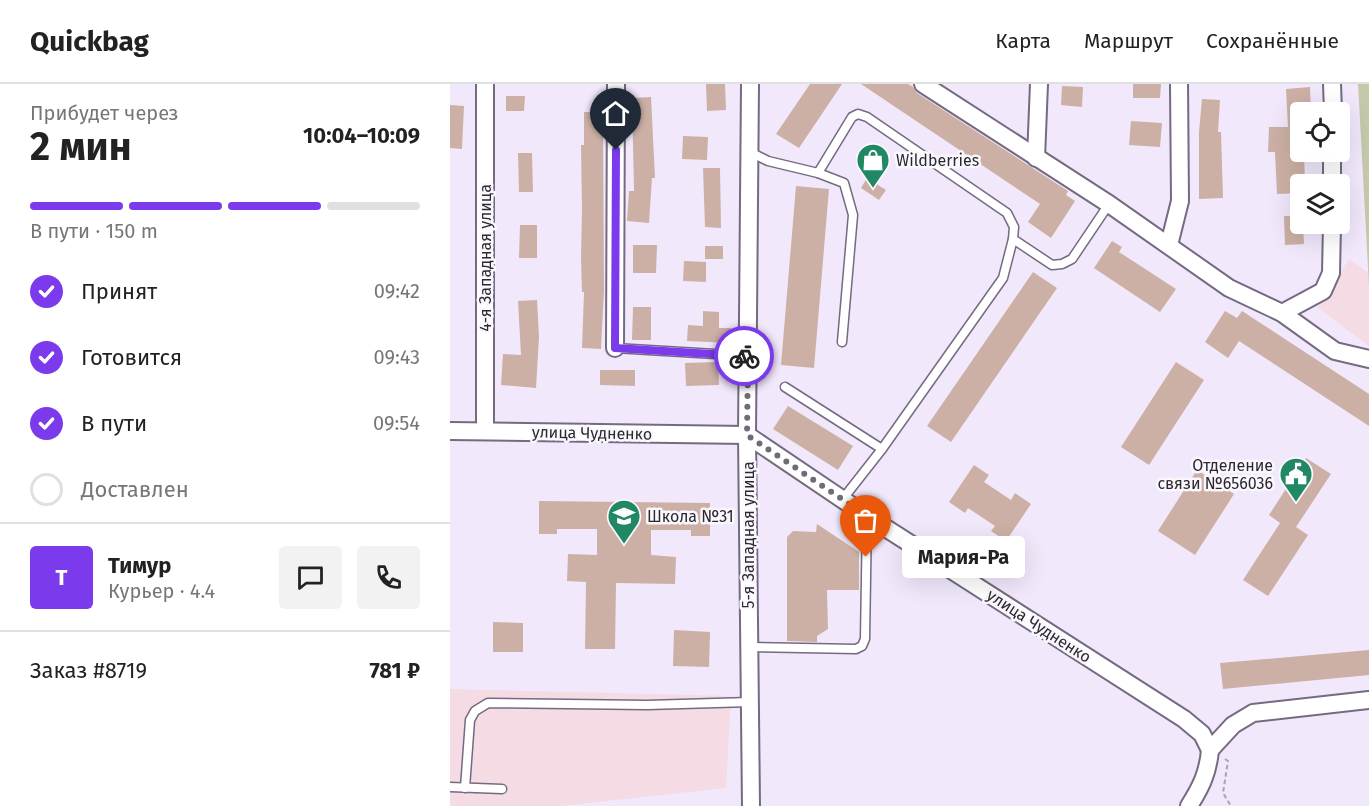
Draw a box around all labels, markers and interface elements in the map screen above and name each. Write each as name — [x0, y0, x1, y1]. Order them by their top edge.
text: Quickbag — [30, 25, 149, 58]
text: Карта — [995, 28, 1051, 54]
text: Маршрут — [1084, 28, 1173, 54]
text: Сохранённые — [1206, 28, 1339, 54]
pin — [590, 88, 641, 150]
icon: home — [599, 97, 632, 130]
text: Прибудет через — [30, 101, 179, 125]
map controls — [1290, 102, 1350, 234]
button: locate — [1290, 102, 1350, 162]
text: 10:04–10:09 — [303, 122, 420, 149]
text: 2 мин — [30, 124, 132, 170]
shop icon: Wildberries — [855, 142, 891, 189]
place label: Wildberries — [896, 151, 979, 170]
button: layers — [1290, 174, 1350, 234]
street label: 4-я Западная улица — [476, 184, 495, 332]
text: В пути · 150 m — [30, 219, 158, 243]
icon: check — [30, 275, 63, 308]
text: Принят — [81, 278, 157, 305]
text: 09:42 — [374, 279, 420, 303]
courier — [714, 326, 774, 386]
icon: bike — [728, 340, 761, 373]
icon: check — [30, 341, 63, 374]
text: Готовится — [81, 344, 182, 371]
text: 09:43 — [374, 345, 420, 369]
icon: check — [30, 407, 63, 440]
text: В пути — [81, 410, 147, 437]
text: 09:54 — [373, 411, 420, 435]
street label: улица Чудненко — [532, 422, 652, 444]
place label: Отделение связи №656036 — [1157, 456, 1273, 493]
public building icon: Отделение связи №656036 — [1278, 456, 1314, 503]
street label: 5-я Западная улица — [739, 461, 758, 609]
text: Доставлен — [81, 476, 189, 503]
pin — [840, 495, 891, 557]
school or university icon: Школа №31 — [606, 498, 642, 545]
icon: bag — [849, 504, 882, 537]
place label: Школа №31 — [647, 507, 734, 526]
callout: Мария-Ра — [902, 536, 1025, 578]
text: Мария-Ра — [918, 545, 1009, 569]
button: chat — [279, 546, 342, 609]
button: phone — [357, 546, 420, 609]
text: Тимур — [108, 552, 171, 579]
text: Т — [56, 564, 67, 591]
text: Курьер · 4.4 — [108, 579, 215, 603]
street label: улица Чудненко — [983, 585, 1095, 667]
text: Заказ #8719 — [30, 657, 147, 684]
text: 781 ₽ — [369, 657, 420, 684]

